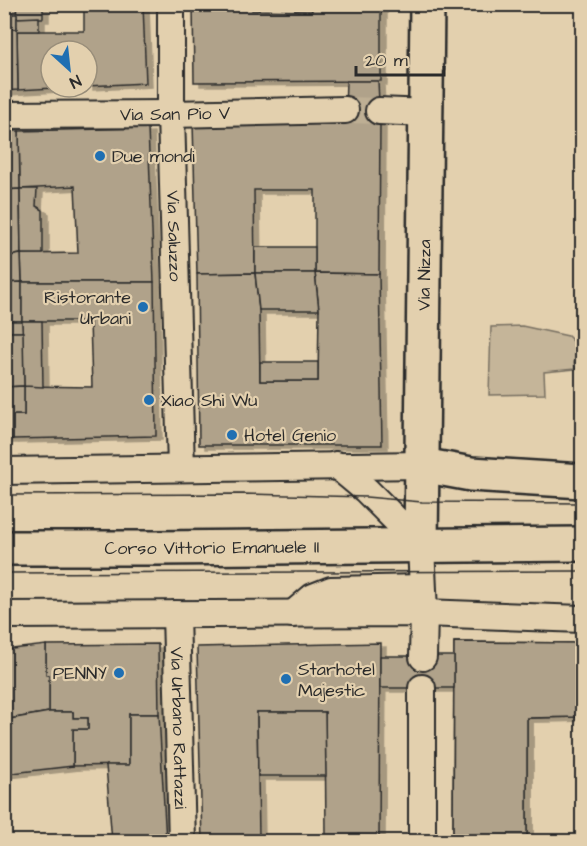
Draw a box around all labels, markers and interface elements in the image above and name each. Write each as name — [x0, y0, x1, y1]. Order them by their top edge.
north arrow — [39, 39, 99, 99]
scale bar — [356, 39, 444, 77]
text: 20 m — [365, 48, 408, 73]
text: N — [66, 69, 85, 94]
street label: Via San Pio V — [120, 100, 230, 127]
place label: Due mondi — [112, 144, 195, 169]
marker: Due mondi — [93, 149, 107, 163]
street label: Via Saluzzo — [161, 190, 188, 282]
street label: Via Nizza — [411, 239, 437, 311]
place label: Ristorante Urbani — [44, 285, 131, 331]
marker: Ristorante Urbani — [136, 300, 150, 314]
place label: Xiao Shi Wu — [161, 388, 258, 413]
marker: Xiao Shi Wu — [142, 393, 156, 407]
place label: Hotel Genio — [244, 423, 336, 448]
marker: Hotel Genio — [225, 428, 239, 442]
street label: Corso Vittorio Emanuele II — [105, 534, 320, 561]
street label: Via Urbano Rattazzi — [164, 646, 194, 810]
place label: Starhotel Majestic — [298, 657, 375, 703]
place label: PENNY — [53, 661, 107, 686]
marker: PENNY — [112, 666, 126, 680]
marker: Starhotel Majestic — [279, 672, 293, 686]

